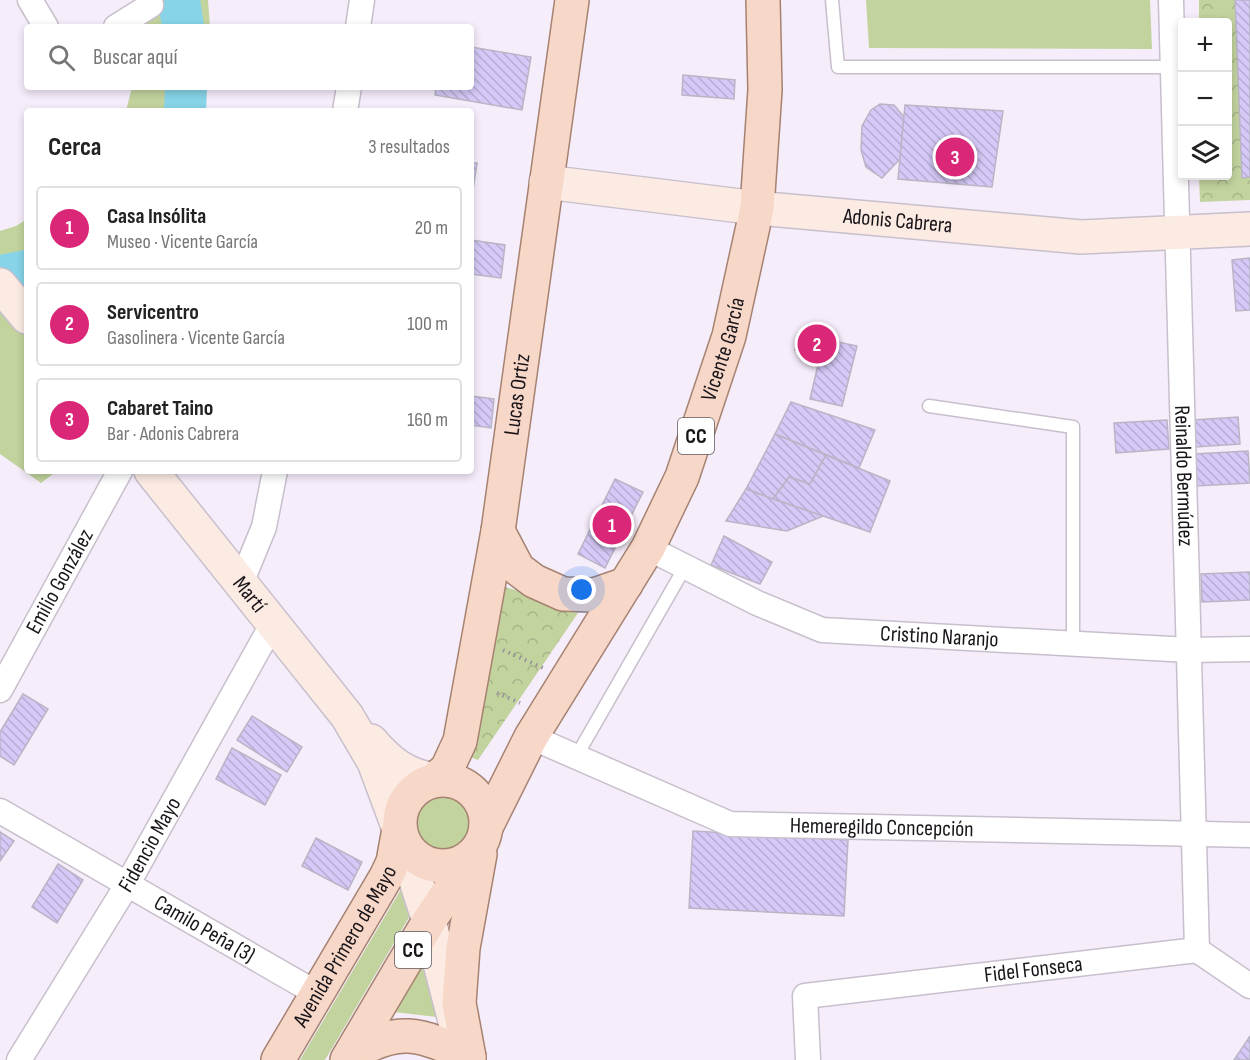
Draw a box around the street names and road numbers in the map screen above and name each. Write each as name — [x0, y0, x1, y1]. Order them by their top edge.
street label: Adonis Cabrera — [841, 202, 954, 239]
street label: Vicente García — [695, 295, 751, 404]
street label: Lucas Ortiz — [498, 352, 536, 437]
street label: Reinaldo Bermúdez — [1169, 405, 1199, 547]
road number: CC — [678, 418, 714, 454]
street label: Emilio González — [20, 524, 99, 638]
street label: Martí — [227, 571, 273, 619]
street label: Cristino Naranjo — [879, 620, 999, 653]
street label: Fidencio Mayo — [112, 792, 187, 897]
street label: Hemeregildo Concepción — [790, 812, 974, 843]
street label: Avenida Primero de Mayo — [287, 861, 403, 1033]
street label: Camilo Peña (3) — [149, 889, 260, 968]
road number: CC — [395, 932, 431, 968]
street label: Fidel Fonseca — [983, 950, 1084, 988]

